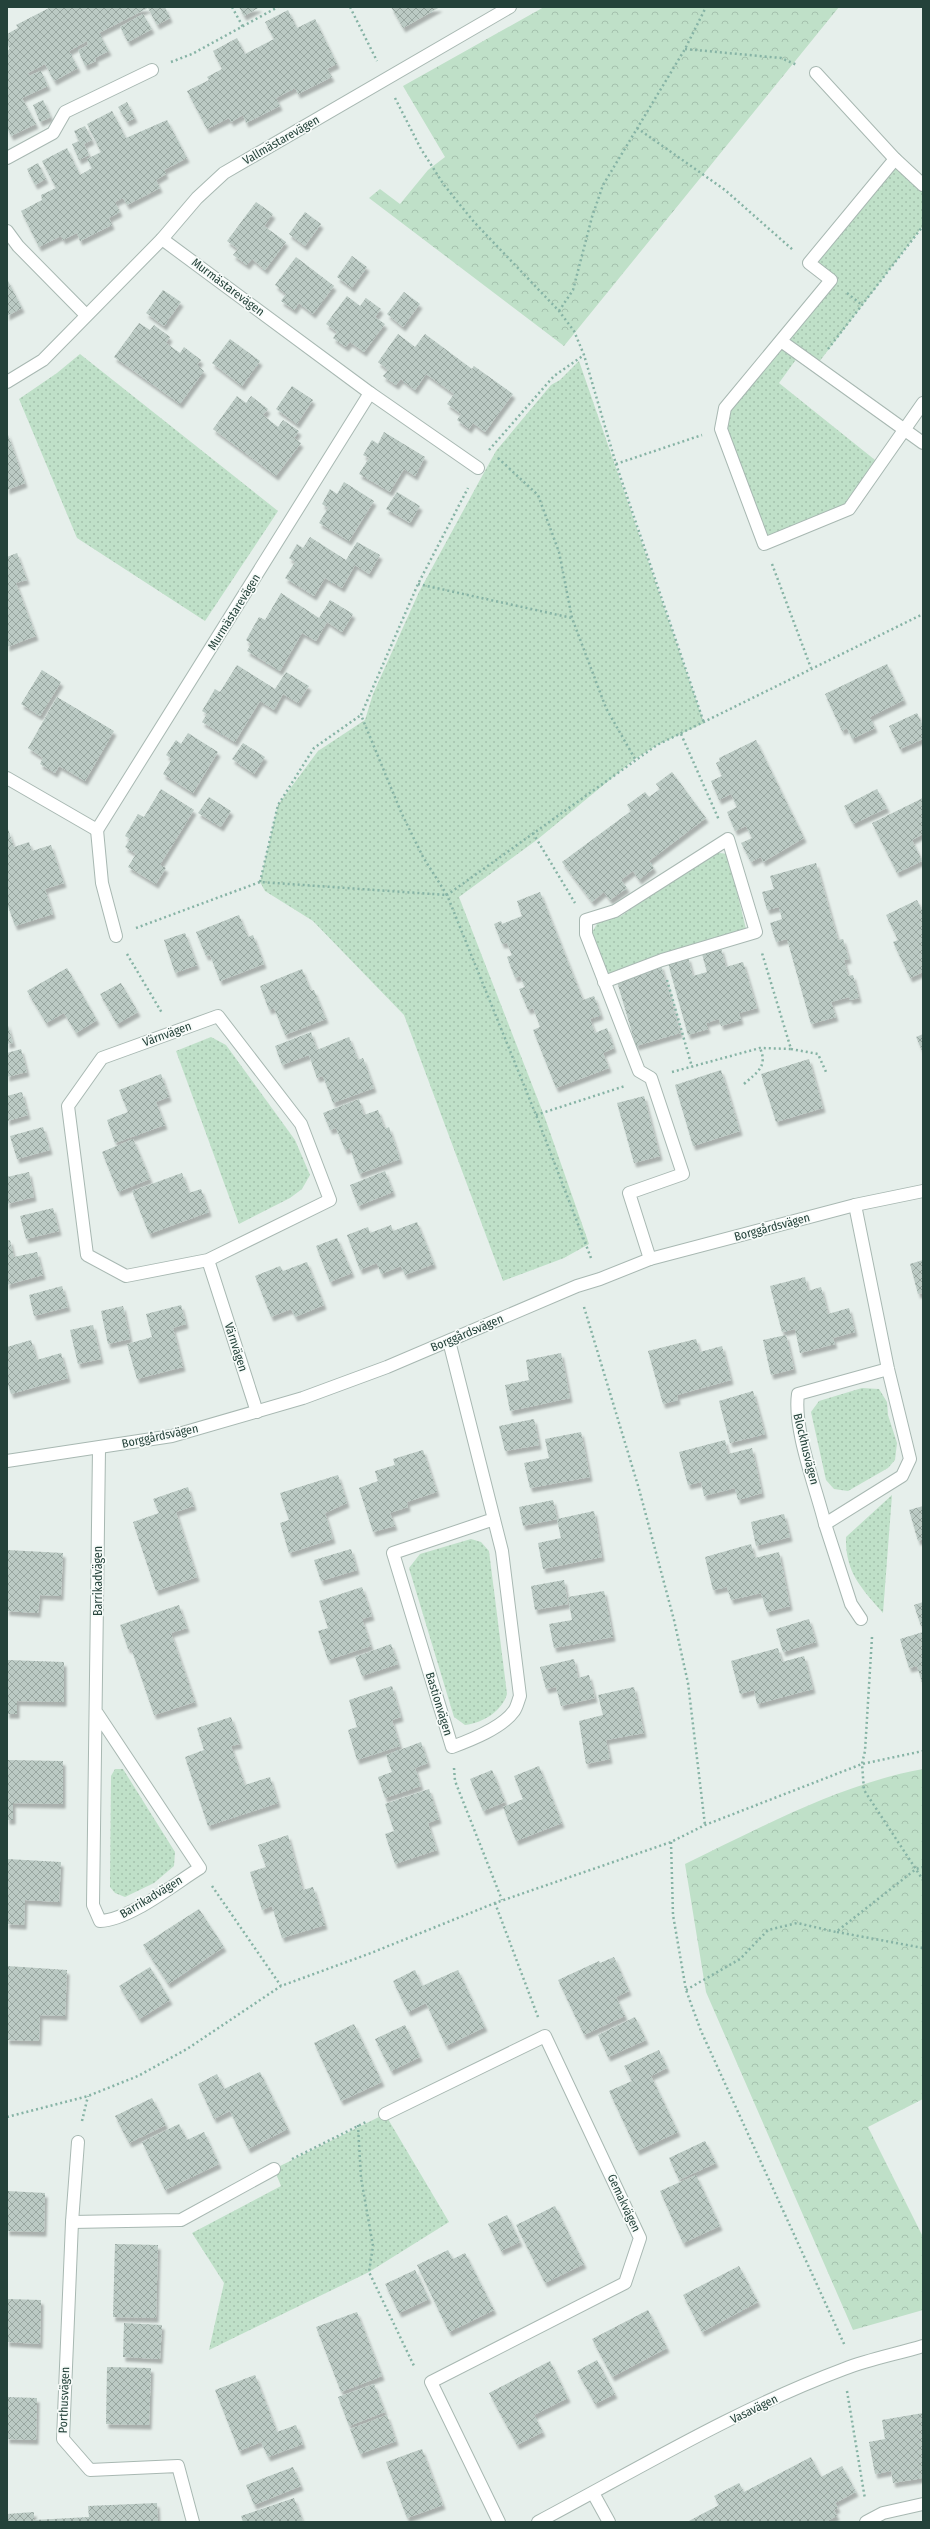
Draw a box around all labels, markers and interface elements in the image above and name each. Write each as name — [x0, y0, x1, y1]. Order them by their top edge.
street label: Vallmästarevägen — [240, 112, 322, 168]
street label: Murmästarevägen — [189, 255, 267, 319]
street label: Murmästarevägen — [205, 571, 263, 653]
street label: Värnvägen — [141, 1019, 193, 1049]
street label: Borggårdsvägen — [733, 1210, 811, 1244]
street label: Borggårdsvägen — [429, 1311, 505, 1355]
street label: Värnvägen — [222, 1321, 250, 1373]
street label: Blockhusvägen — [790, 1412, 822, 1486]
street label: Borggårdsvägen — [121, 1421, 199, 1451]
street label: Barrikadvägen — [91, 1546, 105, 1616]
street label: Bastionvägen — [423, 1671, 455, 1737]
street label: Barrikadvägen — [117, 1873, 185, 1921]
street label: Gemakvägen — [605, 2172, 643, 2234]
street label: Porthusvägen — [56, 2367, 72, 2433]
street label: Vasavägen — [728, 2392, 780, 2426]

